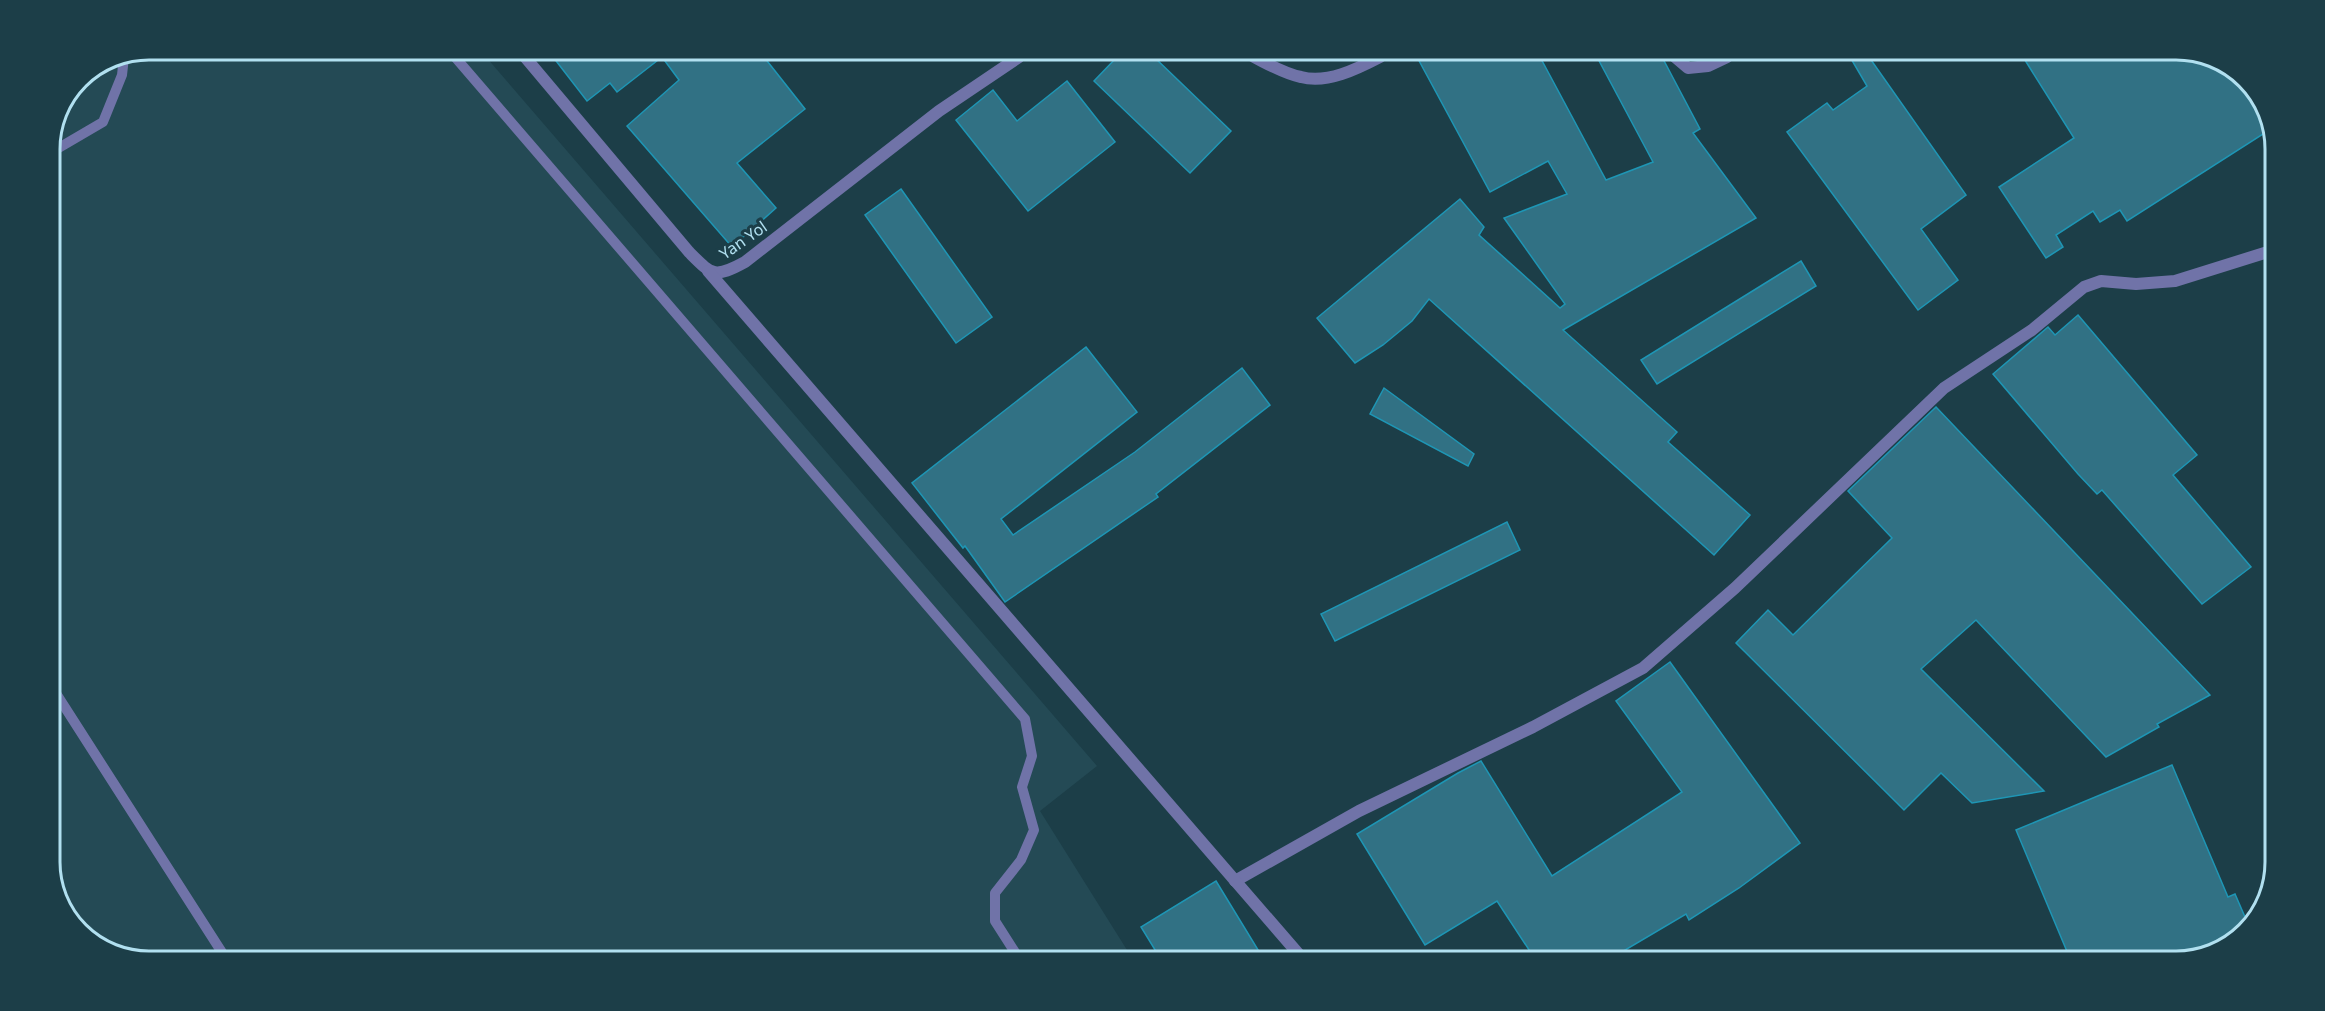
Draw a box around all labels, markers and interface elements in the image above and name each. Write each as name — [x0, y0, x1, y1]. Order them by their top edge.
street label: Yan Yol — [715, 216, 771, 264]

